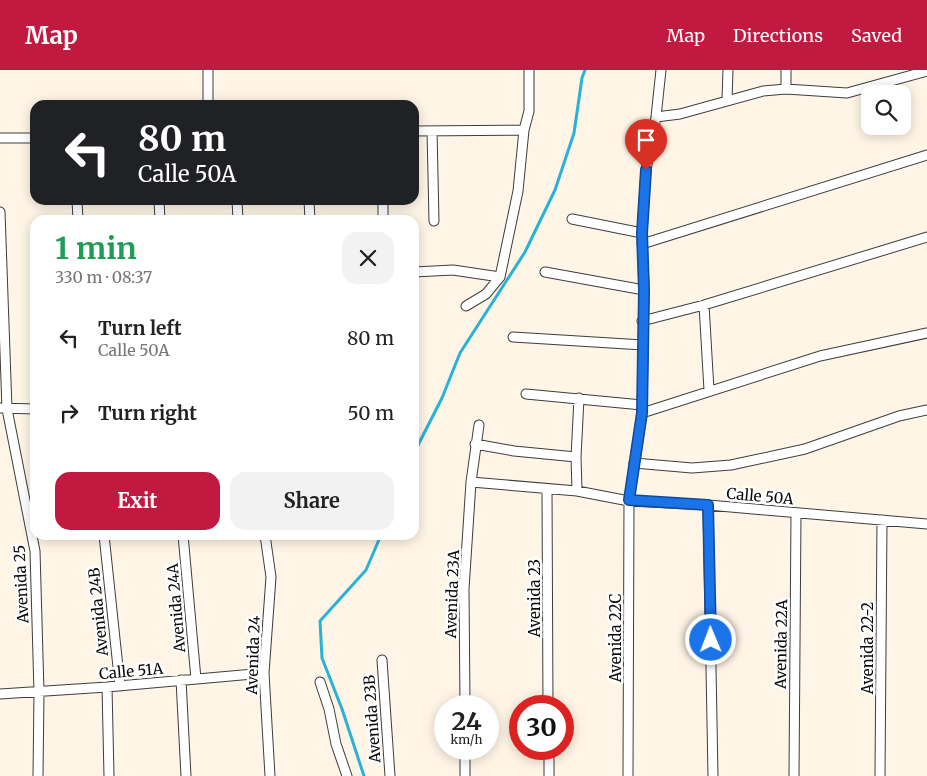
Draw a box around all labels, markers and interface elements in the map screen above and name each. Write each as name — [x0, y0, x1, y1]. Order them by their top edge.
text: Map — [25, 20, 78, 51]
text: Map — [667, 24, 705, 47]
text: Directions — [733, 24, 823, 47]
text: Saved — [851, 24, 902, 47]
map controls — [861, 85, 911, 135]
button: search — [861, 85, 911, 135]
text: 80 m — [138, 117, 226, 161]
pin — [625, 119, 667, 170]
icon: left — [55, 120, 120, 185]
icon: arrive — [632, 126, 660, 154]
text: Calle 50A — [138, 160, 236, 188]
text: 1 min — [55, 229, 137, 267]
button: close — [342, 232, 394, 284]
text: 330 m · 08:37 — [55, 267, 152, 287]
text: Turn left — [98, 316, 182, 340]
icon: left — [55, 324, 83, 352]
text: 80 m — [347, 326, 394, 350]
text: Calle 50A — [98, 340, 170, 360]
icon: right — [55, 399, 83, 427]
text: Turn right — [98, 401, 197, 425]
text: 50 m — [348, 401, 394, 425]
button: Exit — [55, 472, 220, 530]
button: Share — [230, 472, 394, 530]
street label: Calle 50A — [726, 484, 795, 508]
street label: Avenida 25 — [9, 544, 33, 625]
street label: Avenida 23A — [441, 549, 463, 640]
street label: Avenida 23 — [525, 559, 544, 638]
street label: Avenida 24A — [163, 562, 189, 654]
street label: Avenida 24B — [84, 567, 112, 658]
street label: Avenida 22C — [606, 594, 625, 683]
street label: Avenida 22A — [771, 599, 791, 690]
street label: Avenida 22-2 — [858, 602, 877, 695]
position arrow — [684, 613, 736, 665]
street label: Avenida 24 — [242, 615, 264, 696]
street label: Calle 51A — [98, 659, 164, 683]
street label: Avenida 23B — [359, 675, 385, 764]
speed limit sign: 30 — [509, 695, 574, 760]
text: 24 — [451, 705, 482, 737]
text: km/h — [451, 732, 482, 747]

